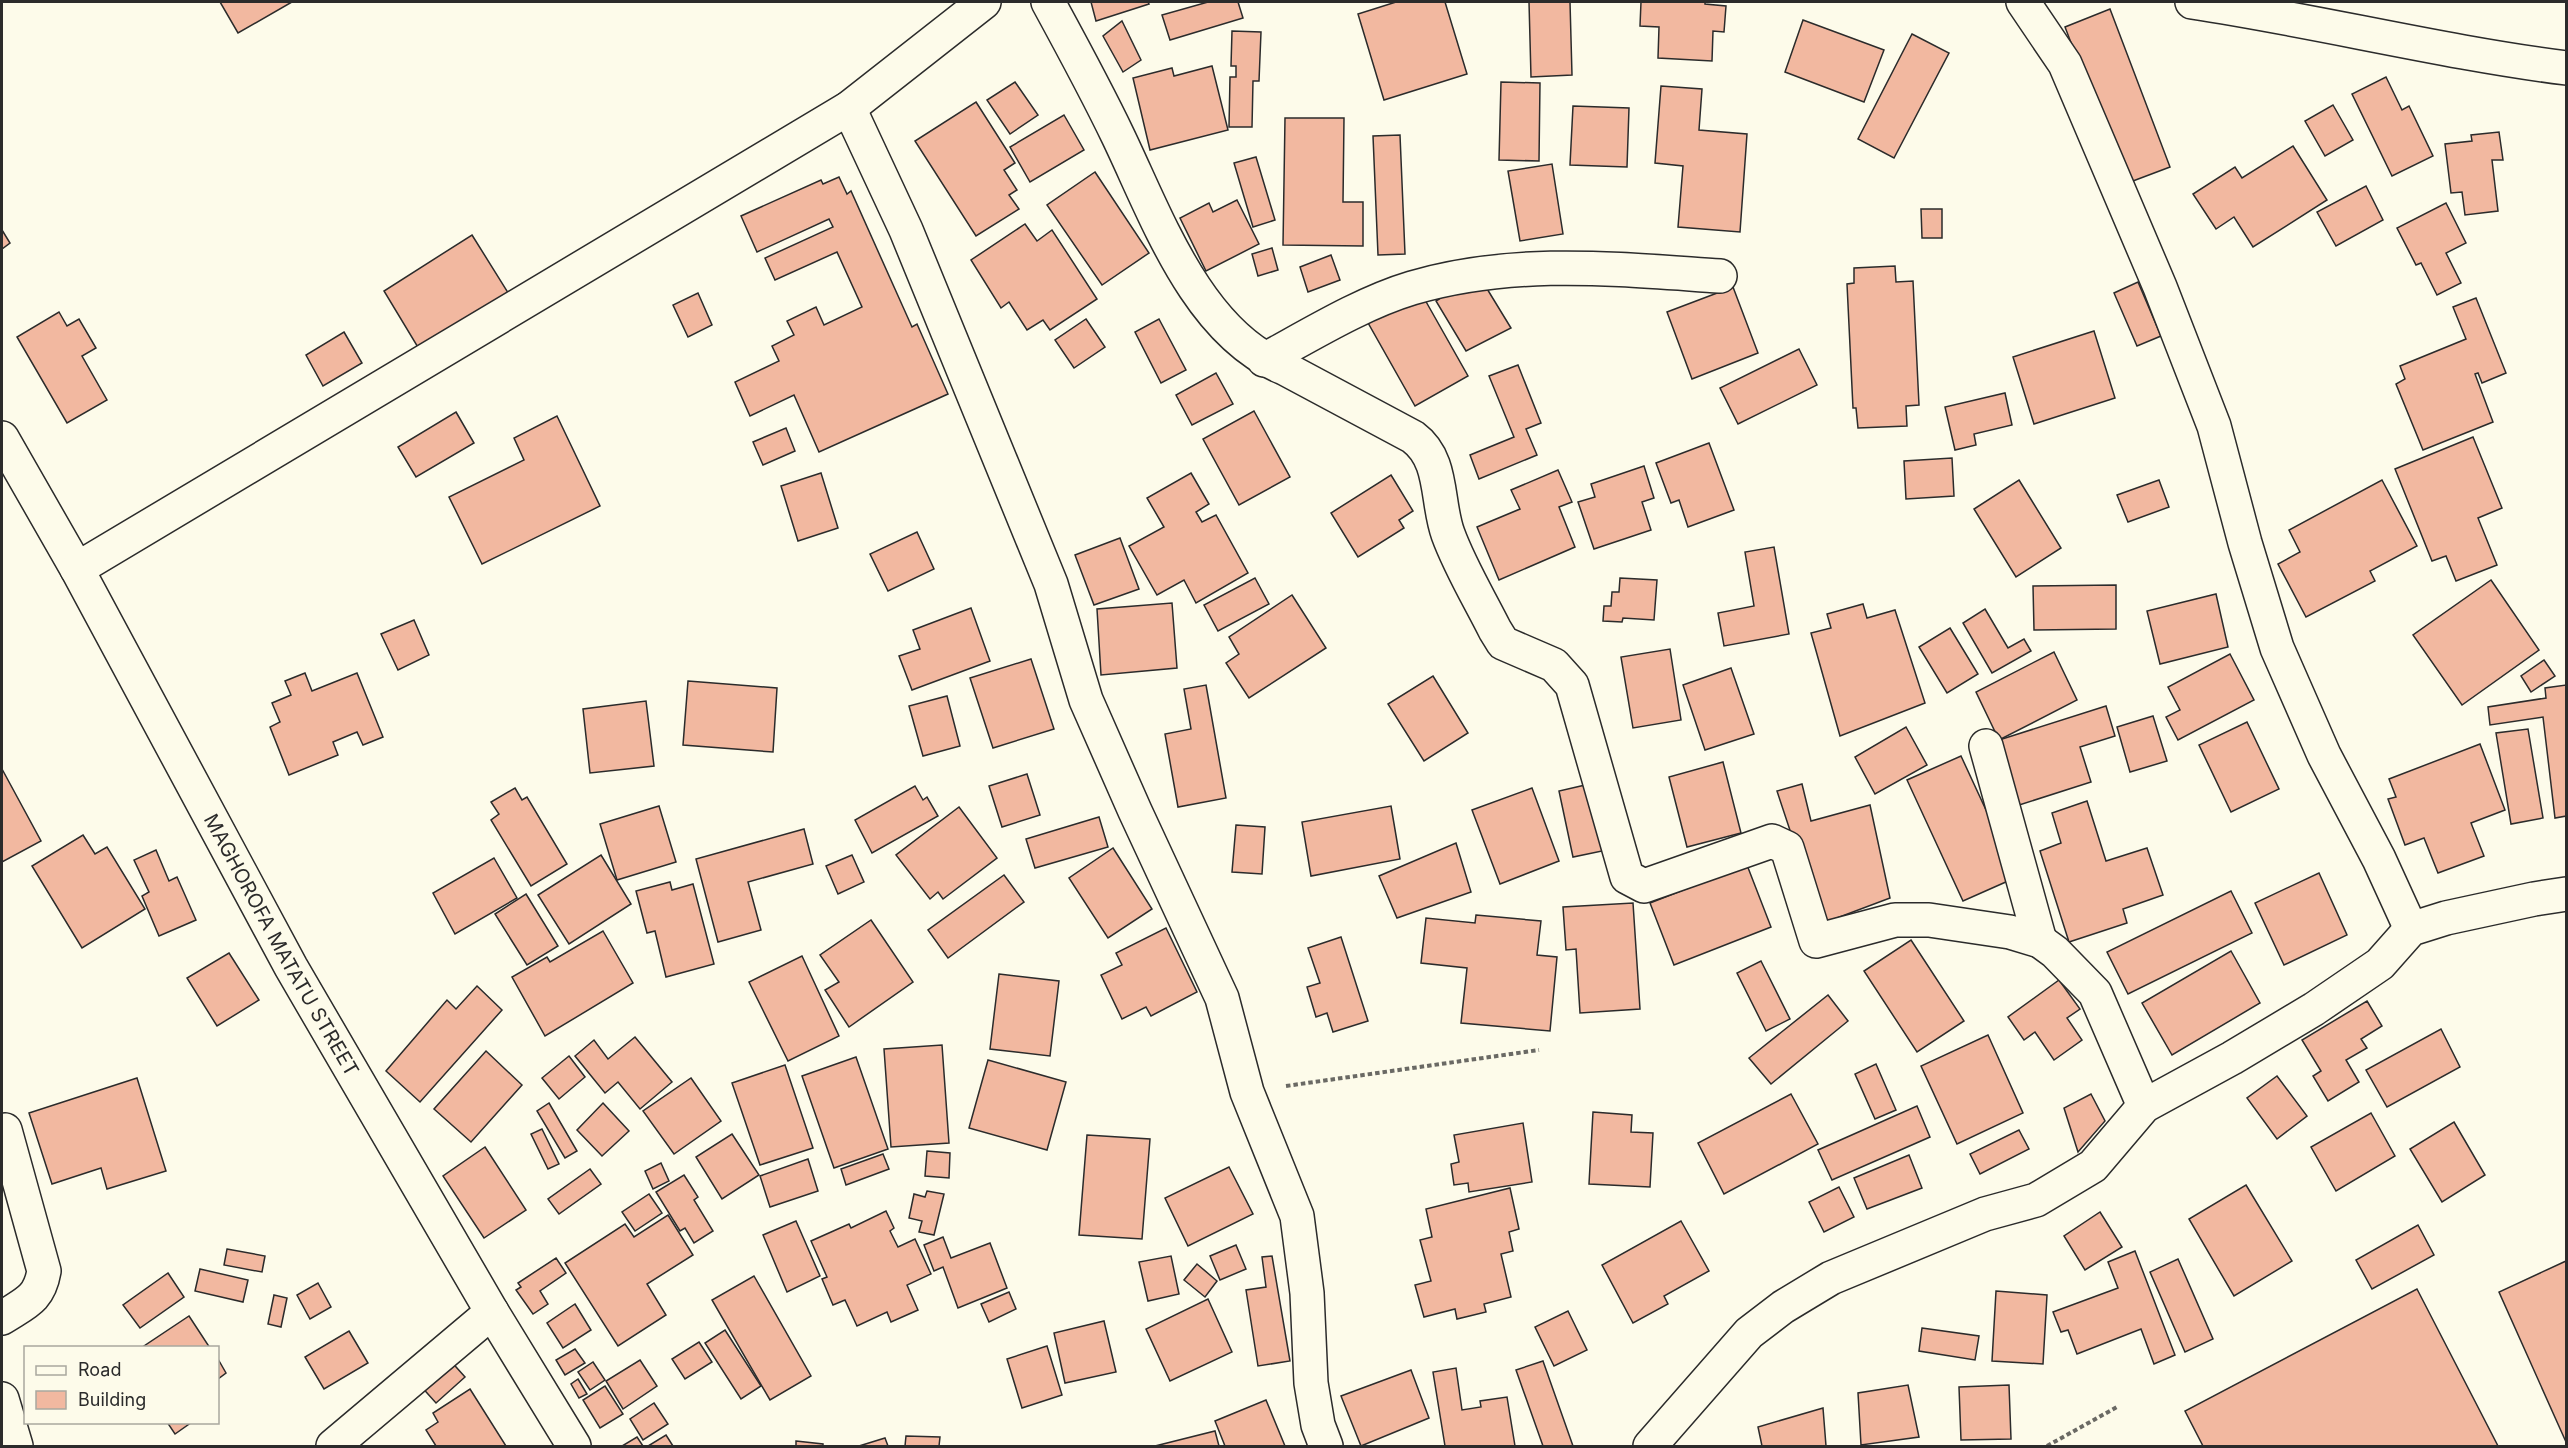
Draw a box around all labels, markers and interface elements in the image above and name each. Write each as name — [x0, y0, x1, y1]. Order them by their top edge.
street label: MAGHOROFA MATATU STREET — [199, 810, 364, 1081]
legend — [24, 1346, 219, 1424]
text: Road — [78, 1359, 121, 1380]
text: Building — [78, 1389, 146, 1410]

